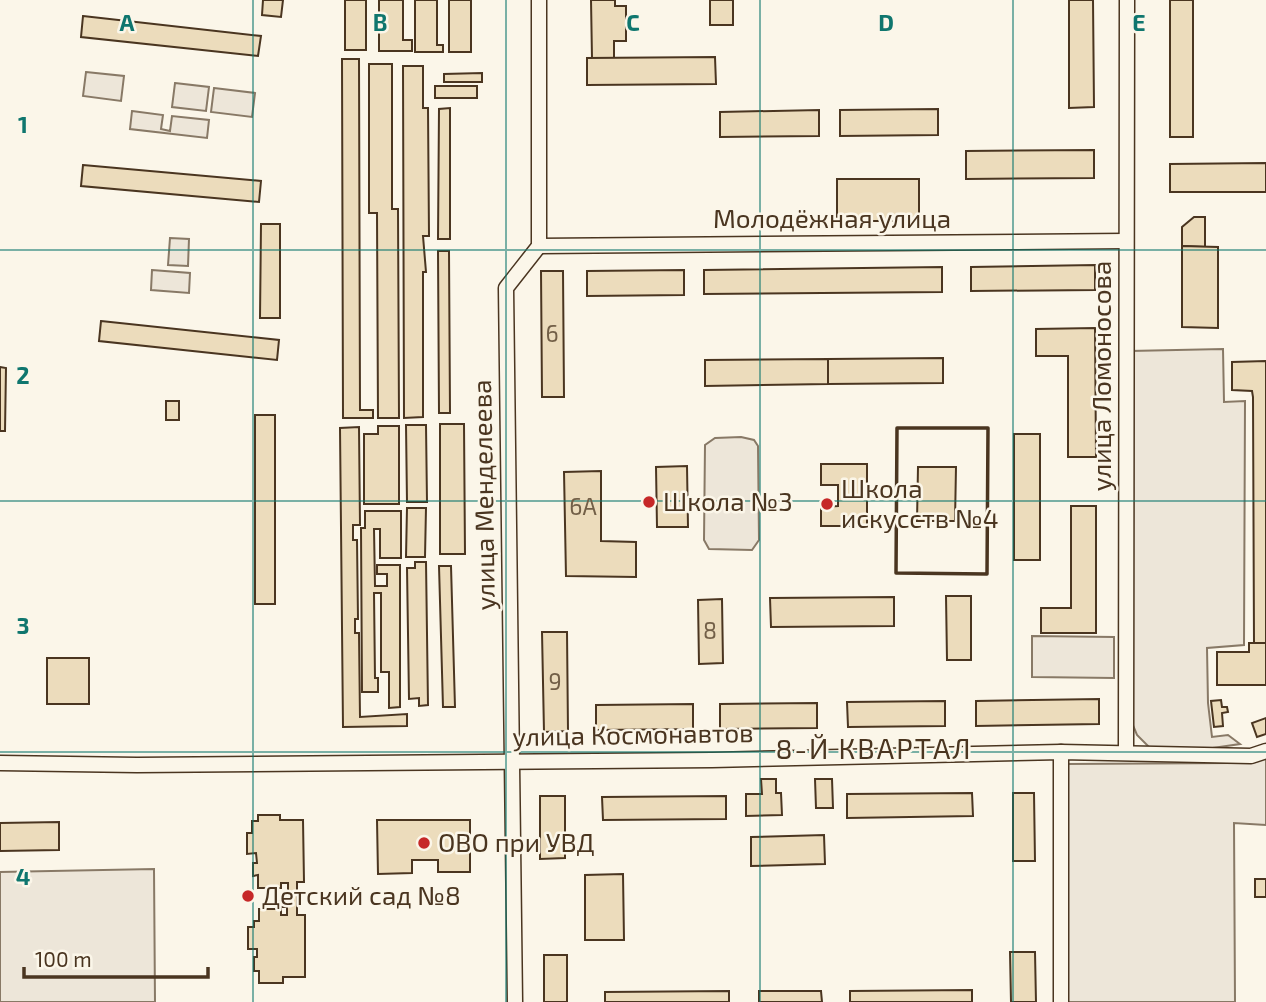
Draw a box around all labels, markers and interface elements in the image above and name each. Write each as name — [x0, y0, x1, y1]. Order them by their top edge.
text: A — [119, 8, 135, 36]
text: B — [373, 8, 387, 36]
text: C — [626, 8, 640, 36]
text: D — [878, 8, 894, 36]
text: E — [1132, 8, 1146, 36]
text: 1 — [18, 110, 28, 138]
street label: Молодёжная улица — [713, 202, 951, 234]
street label: улица Ломоносова — [1085, 261, 1117, 491]
house number: 6 — [545, 319, 559, 347]
text: 2 — [16, 361, 30, 389]
street label: улица Менделеева — [465, 379, 501, 611]
place label: Школа искусств №4 — [841, 472, 999, 534]
place label: Школа №3 — [663, 485, 793, 516]
house number: 6А — [569, 492, 597, 520]
marker: Школа №3 — [641, 494, 657, 510]
marker: Школа искусств №4 — [819, 496, 835, 512]
text: 3 — [16, 611, 30, 639]
house number: 8 — [703, 616, 717, 644]
house number: 9 — [548, 667, 562, 695]
street label: улица Космонавтов — [512, 716, 754, 752]
district label: 8-Й КВАРТАЛ — [775, 731, 973, 765]
place label: ОВО при УВД — [438, 826, 595, 857]
marker: ОВО при УВД — [416, 835, 432, 851]
text: 4 — [16, 862, 30, 890]
place label: Детский сад №8 — [262, 879, 461, 910]
marker: Детский сад №8 — [240, 888, 256, 904]
scale bar — [24, 936, 208, 980]
text: 100 m — [35, 946, 92, 971]

